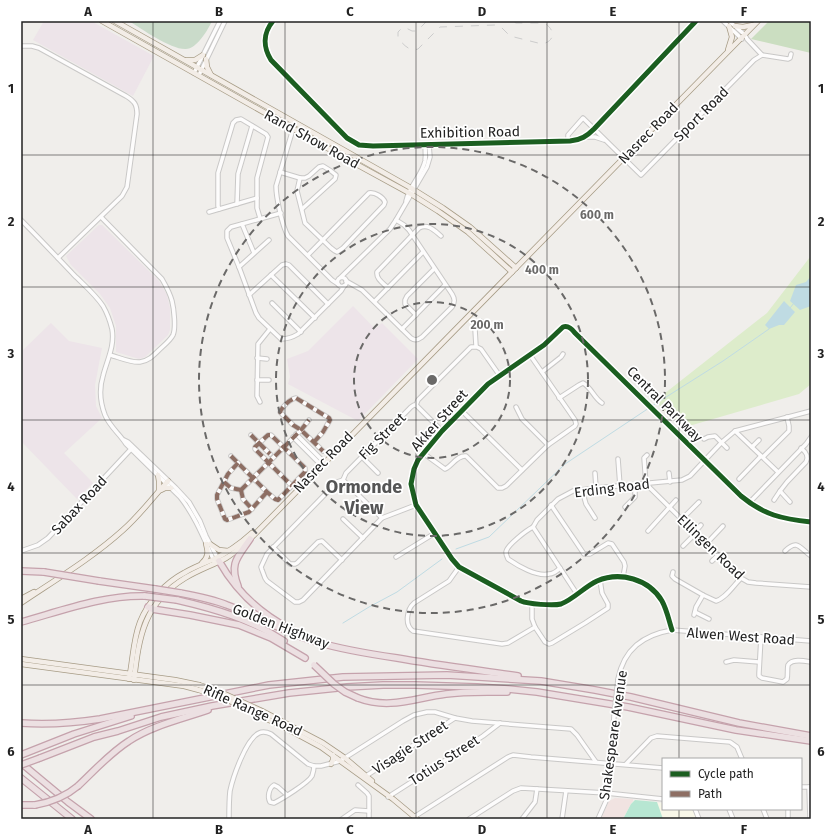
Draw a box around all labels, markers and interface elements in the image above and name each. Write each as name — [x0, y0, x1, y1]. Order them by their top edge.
text: A — [83, 4, 92, 19]
text: B — [215, 4, 223, 19]
text: C — [346, 4, 354, 19]
text: D — [478, 4, 487, 19]
text: E — [610, 4, 617, 19]
text: F — [741, 4, 748, 19]
text: 1 — [8, 81, 14, 96]
text: 1 — [818, 81, 824, 96]
street label: Sport Road — [670, 83, 732, 145]
street label: Nasrec Road — [615, 99, 682, 168]
street label: Rand Show Road — [261, 106, 362, 173]
street label: Exhibition Road — [420, 123, 520, 142]
text: 600 m — [580, 208, 614, 222]
text: 2 — [8, 214, 15, 229]
text: 2 — [818, 214, 825, 229]
text: 400 m — [525, 263, 559, 277]
text: 200 m — [470, 318, 504, 332]
text: 3 — [7, 346, 15, 361]
text: 3 — [817, 346, 825, 361]
street label: Central Parkway — [623, 363, 706, 446]
centre of rings — [425, 373, 439, 387]
street label: Akker Street — [407, 385, 472, 455]
street label: Fig Street — [355, 409, 410, 463]
street label: Nasrec Road — [290, 428, 357, 497]
street label: Sabax Road — [48, 473, 111, 538]
street label: Erding Road — [573, 475, 651, 502]
district label: Ormonde View — [326, 476, 402, 519]
text: 4 — [7, 479, 15, 494]
text: 4 — [817, 479, 825, 494]
street label: Ellingen Road — [674, 511, 748, 584]
street label: Golden Highway — [230, 600, 332, 653]
text: 5 — [8, 612, 15, 627]
text: 5 — [818, 612, 825, 627]
street label: Alwen West Road — [686, 624, 796, 649]
street label: Shakespeare Avenue — [596, 669, 631, 801]
street label: Rifle Range Road — [201, 681, 305, 740]
street label: Visagie Street — [370, 716, 452, 778]
street label: Totius Street — [406, 731, 483, 789]
text: 6 — [7, 744, 15, 759]
text: 6 — [817, 744, 825, 759]
legend — [662, 758, 802, 810]
text: Cycle path — [698, 767, 754, 781]
text: Path — [698, 787, 722, 801]
text: A — [83, 822, 92, 837]
text: B — [215, 822, 223, 837]
text: C — [346, 822, 354, 837]
text: D — [478, 822, 487, 837]
text: E — [610, 822, 617, 837]
text: F — [741, 822, 748, 837]

